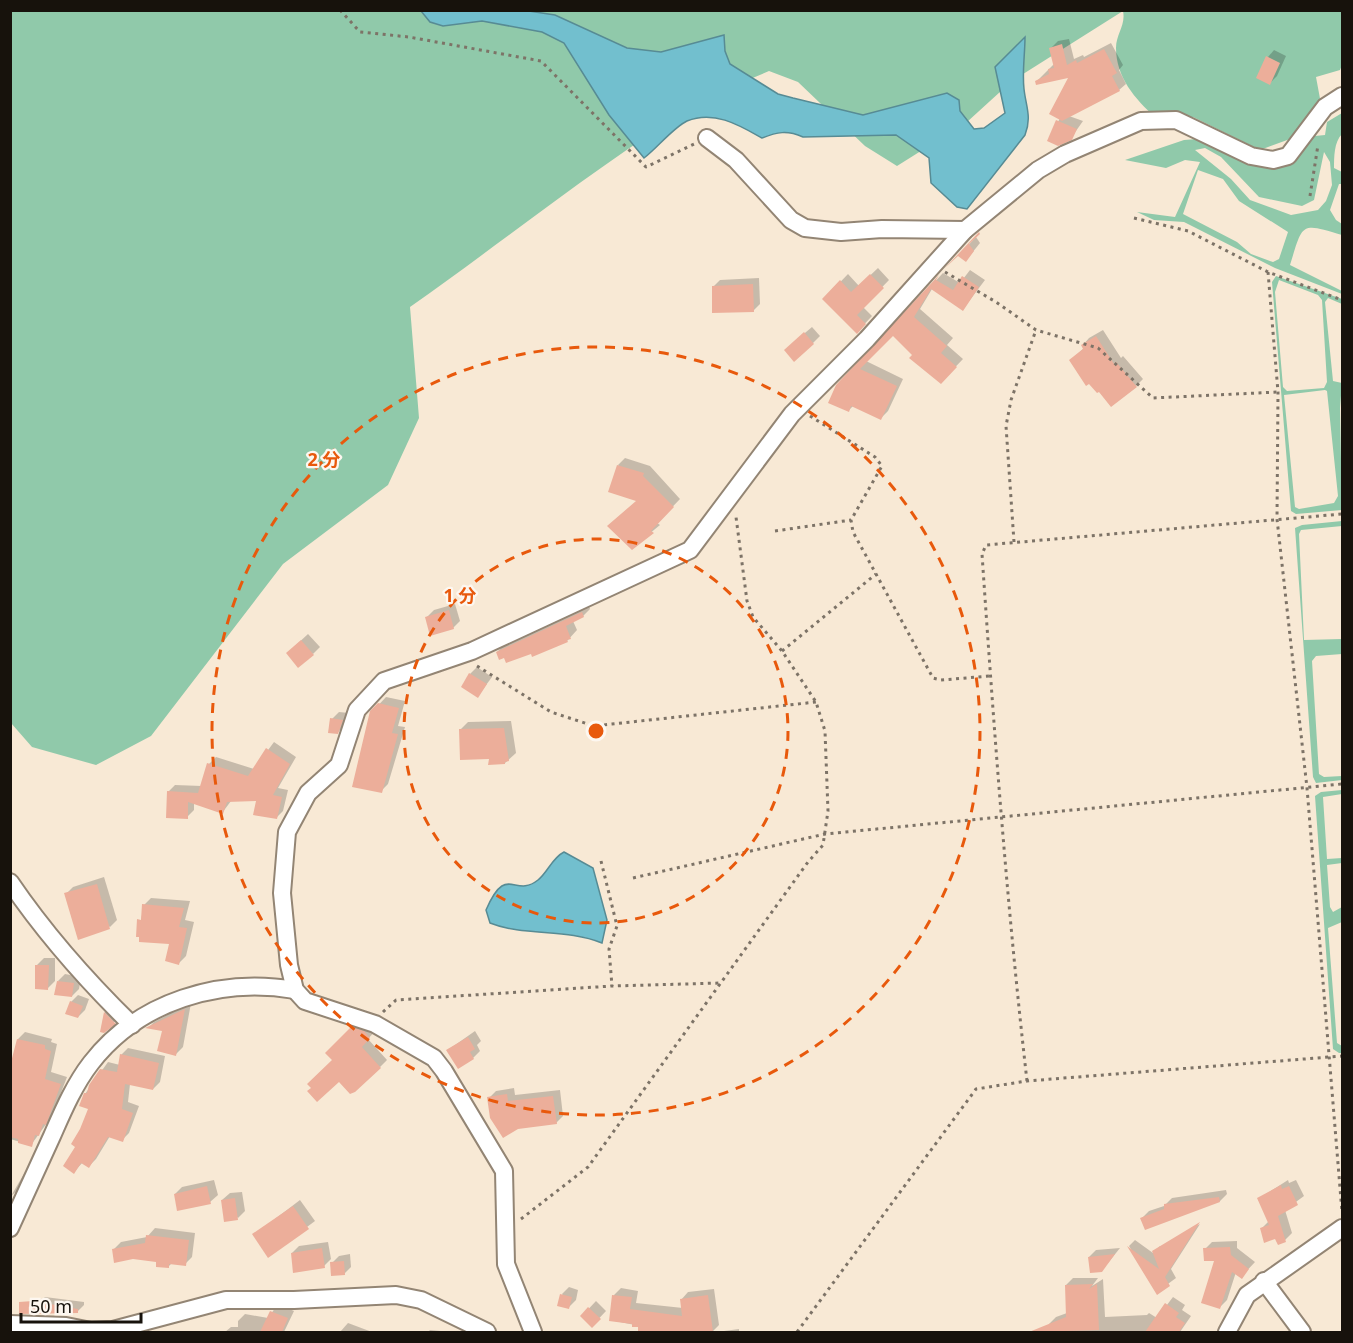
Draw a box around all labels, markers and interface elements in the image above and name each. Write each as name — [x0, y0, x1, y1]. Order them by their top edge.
text: 2 分 — [308, 447, 340, 471]
text: 1 分 — [444, 583, 476, 607]
centre of rings — [586, 721, 606, 741]
scale bar — [21, 1286, 141, 1324]
text: 50 m — [30, 1294, 72, 1318]

